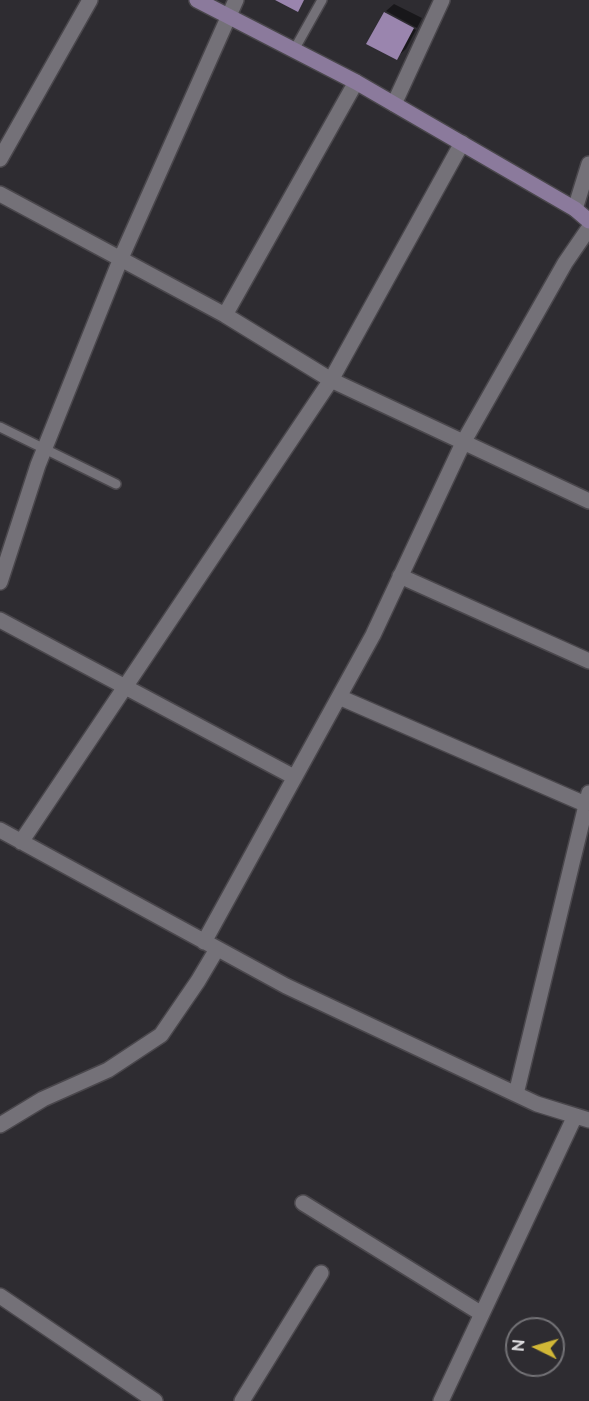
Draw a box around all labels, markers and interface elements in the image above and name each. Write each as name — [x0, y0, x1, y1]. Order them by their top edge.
north arrow — [505, 1317, 565, 1377]
text: N — [509, 1339, 529, 1352]

